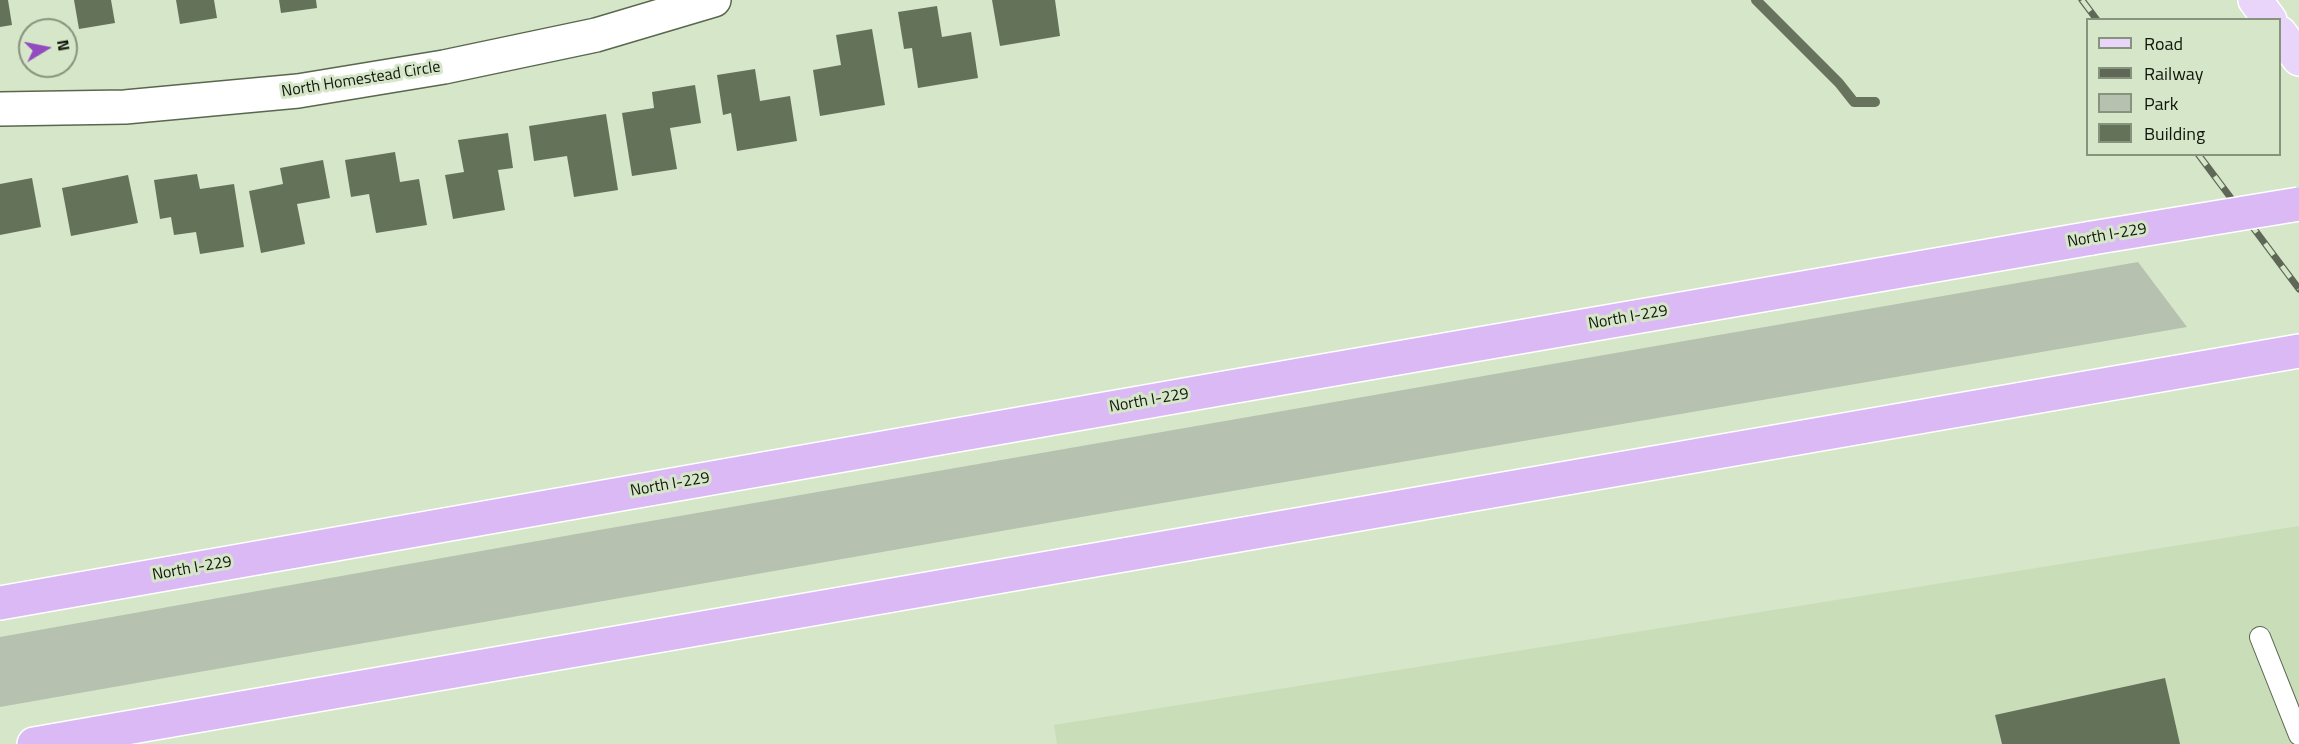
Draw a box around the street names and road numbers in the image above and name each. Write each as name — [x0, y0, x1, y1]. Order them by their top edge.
street label: North Homestead Circle — [280, 58, 442, 102]
street label: North I-229 — [2066, 220, 2148, 252]
street label: North I-229 — [1587, 302, 1669, 334]
street label: North I-229 — [1108, 385, 1190, 417]
street label: North I-229 — [629, 469, 711, 501]
street label: North I-229 — [151, 553, 233, 585]

